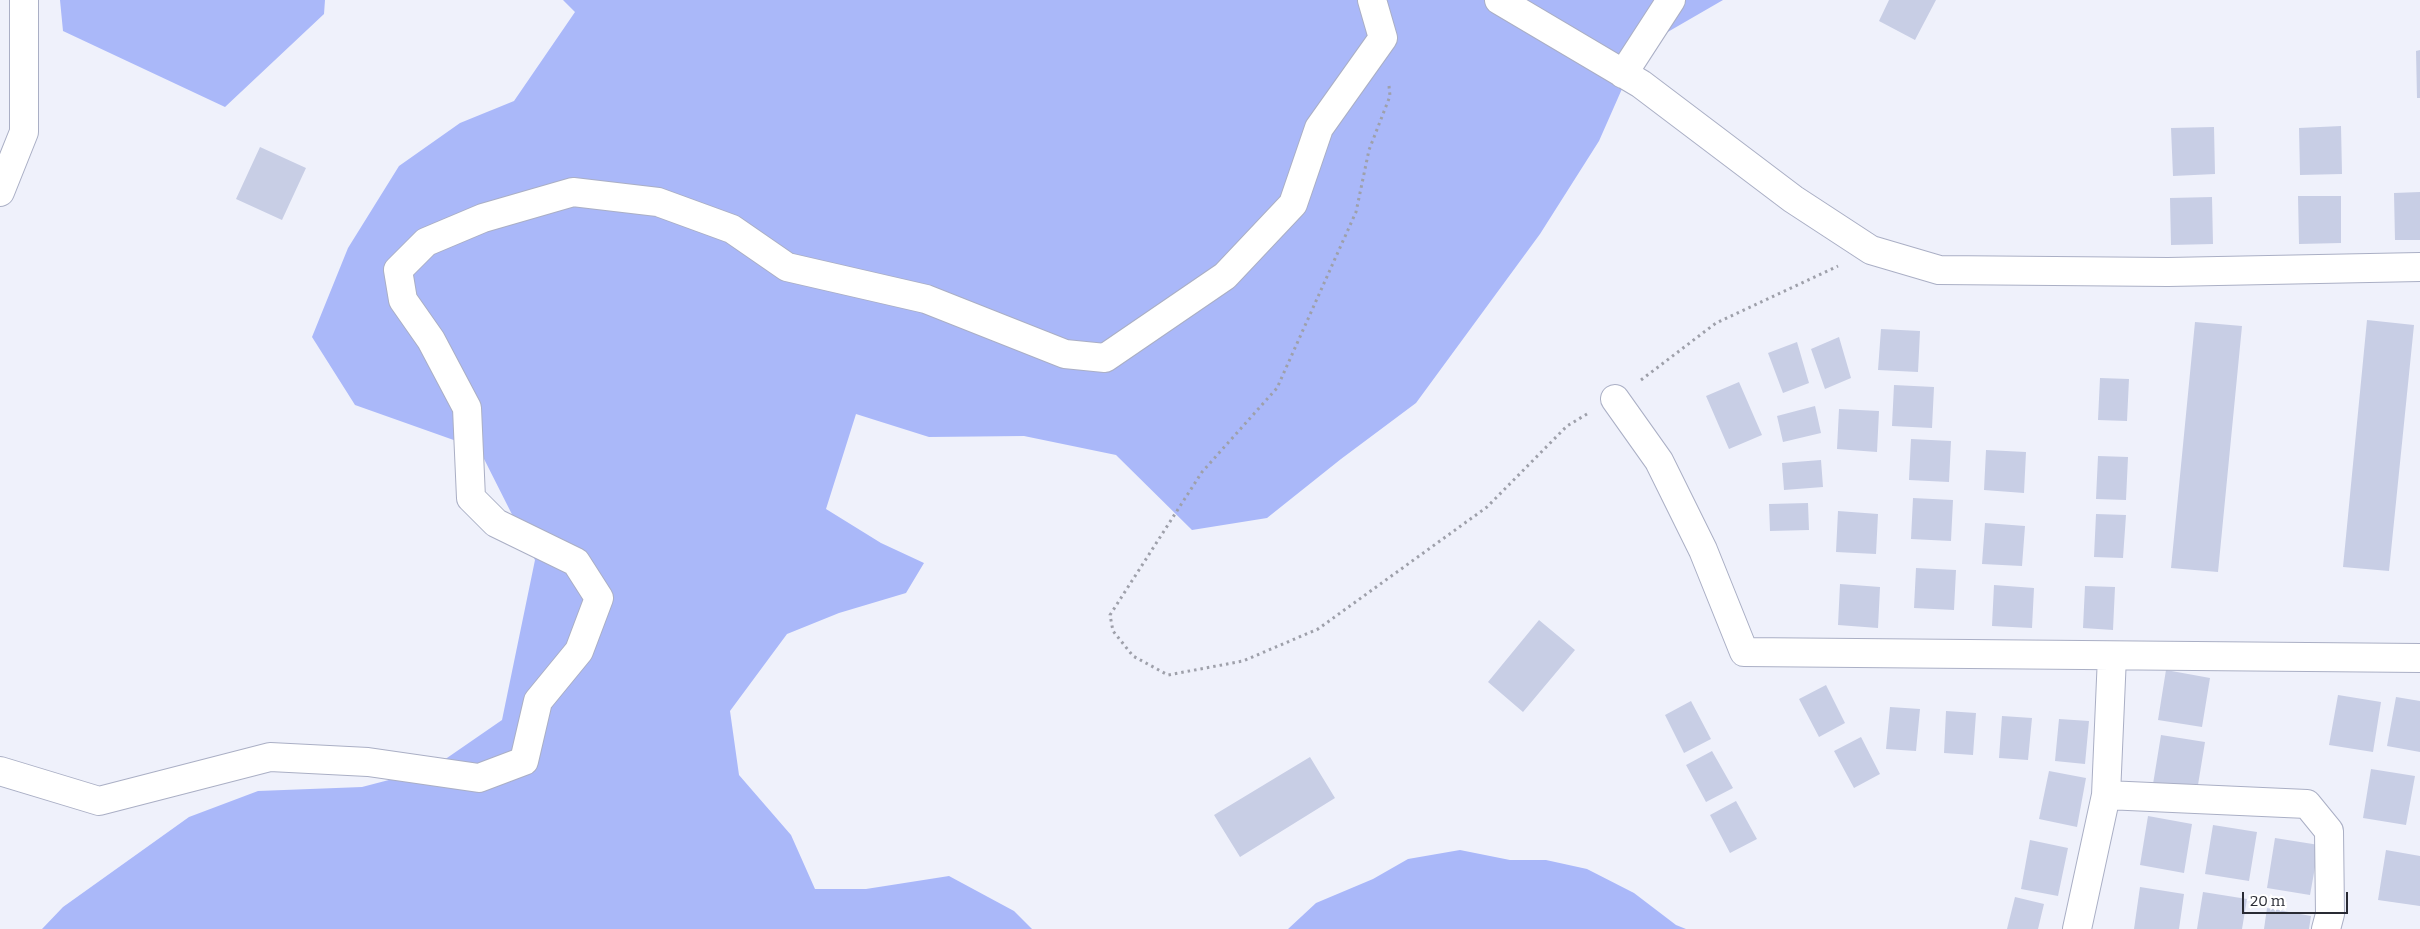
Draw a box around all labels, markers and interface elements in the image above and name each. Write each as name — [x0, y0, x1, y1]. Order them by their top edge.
scale bar — [2245, 882, 2351, 914]
text: 20 m — [2250, 892, 2285, 910]

